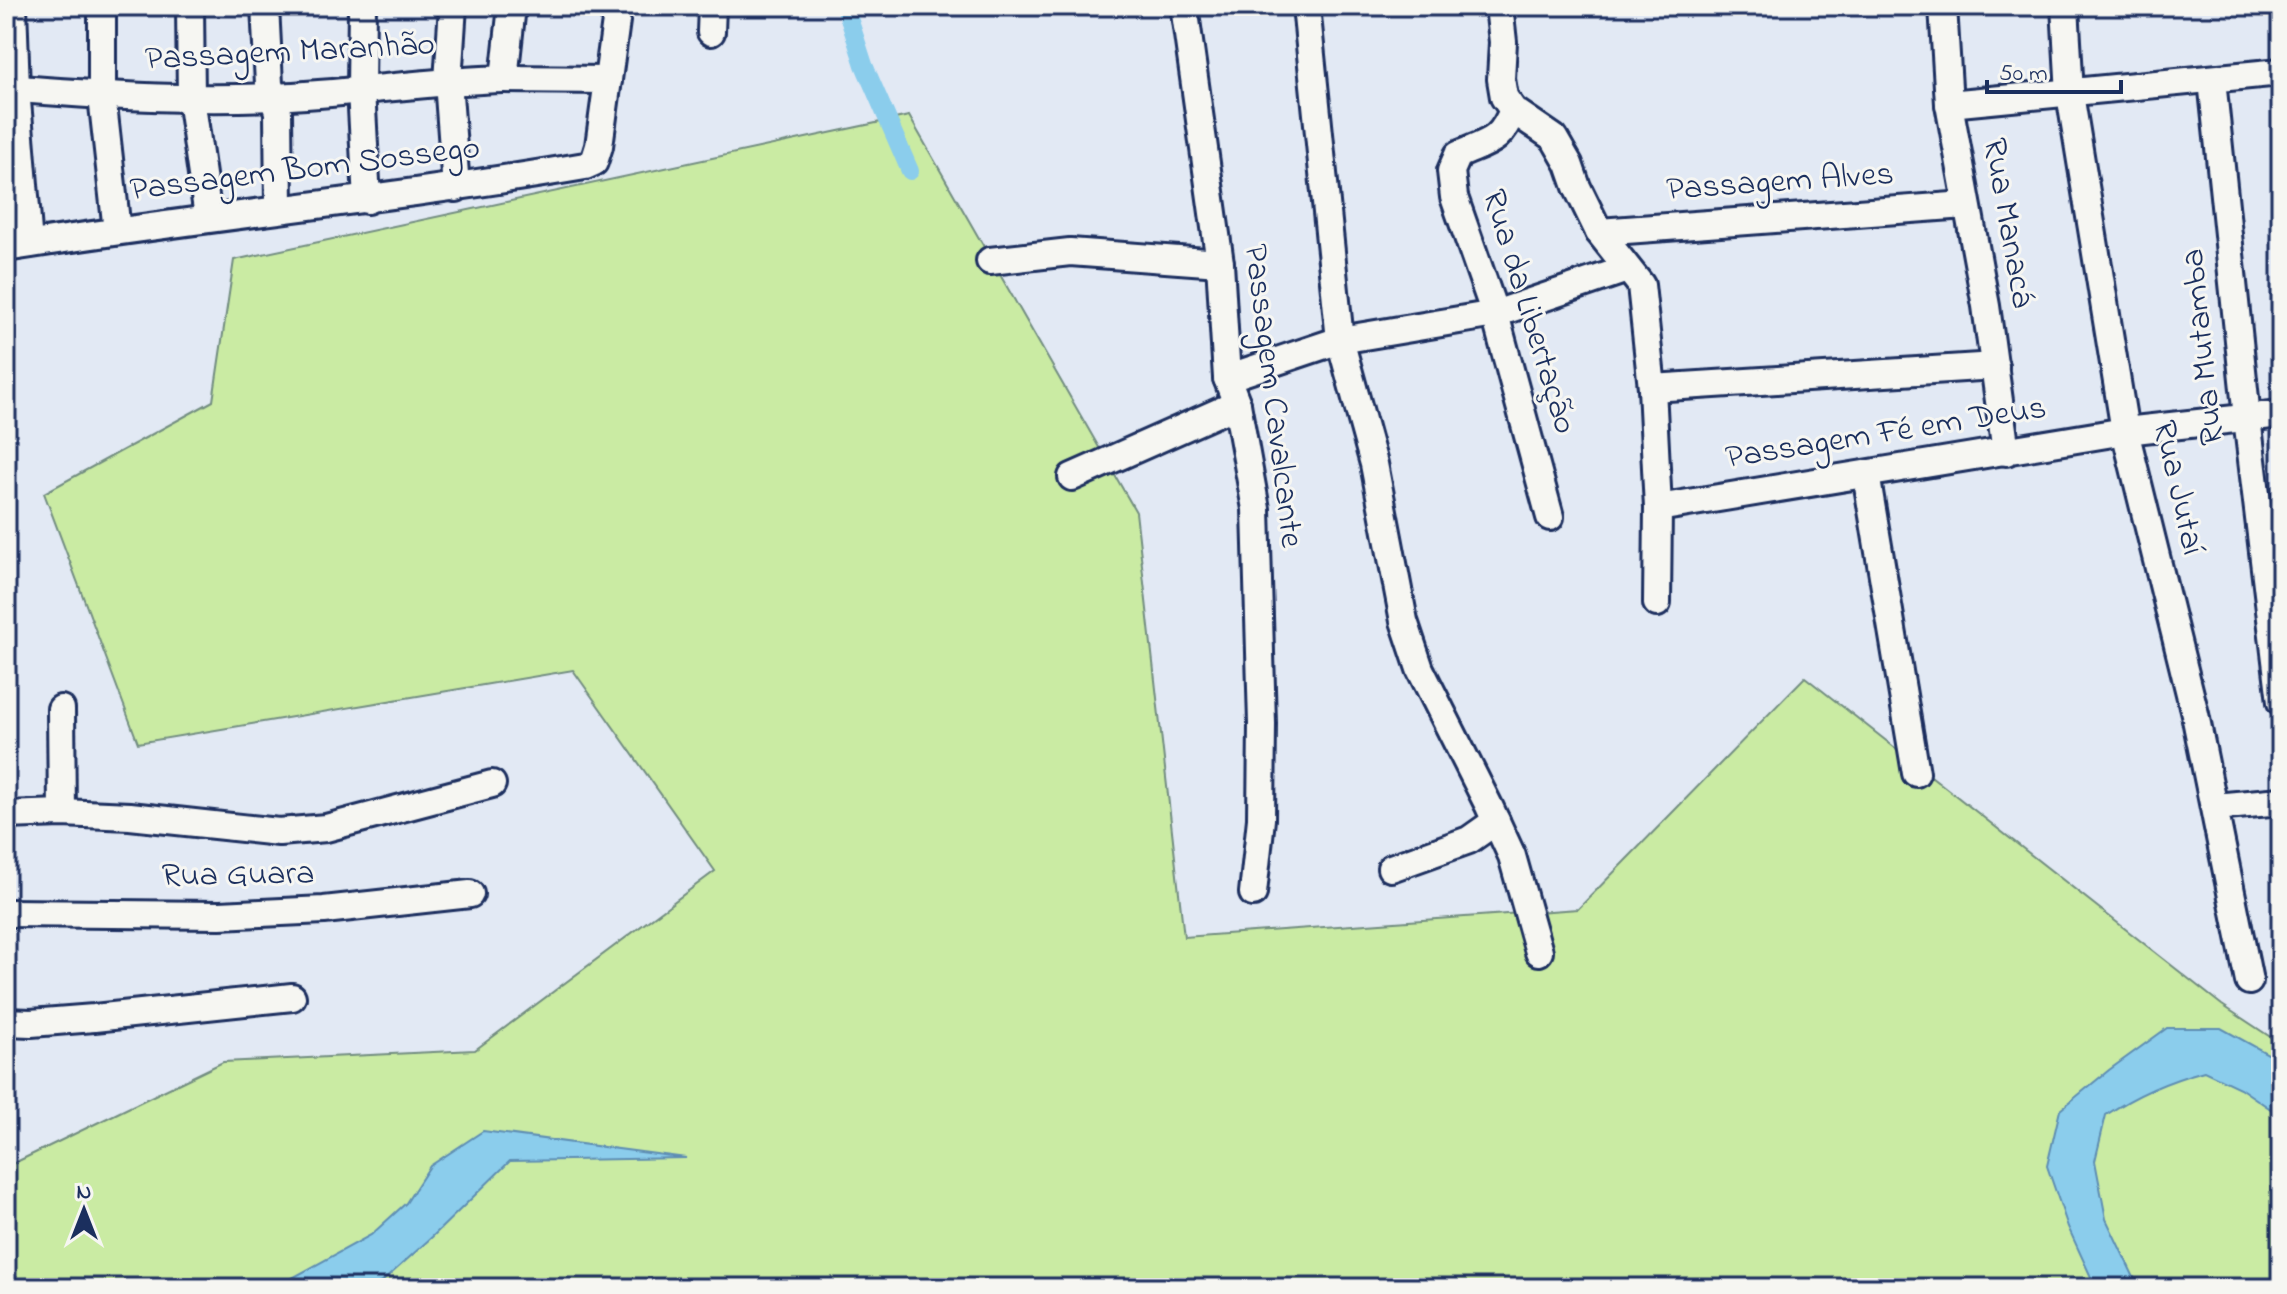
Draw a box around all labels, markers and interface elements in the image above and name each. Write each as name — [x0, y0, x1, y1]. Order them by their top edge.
street label: Passagem Maranhão — [144, 20, 436, 86]
scale bar — [1987, 44, 2121, 94]
text: 50 m — [1999, 57, 2048, 92]
street label: Passagem Bom Sossego — [127, 124, 483, 216]
street label: Rua Manacá — [1967, 134, 2047, 312]
street label: Passagem Alves — [1665, 150, 1895, 216]
street label: Rua da Libertação — [1467, 184, 1589, 440]
street label: Passagem Cavalcante — [1229, 241, 1316, 551]
street label: Rua Mutamba — [2169, 246, 2239, 448]
street label: Passagem Fé em Deus — [1722, 384, 2050, 484]
street label: Rua Jutaí — [2137, 416, 2217, 560]
street label: Rua Guara — [161, 850, 315, 902]
north arrow — [44, 1170, 124, 1250]
text: N — [77, 1177, 91, 1209]

